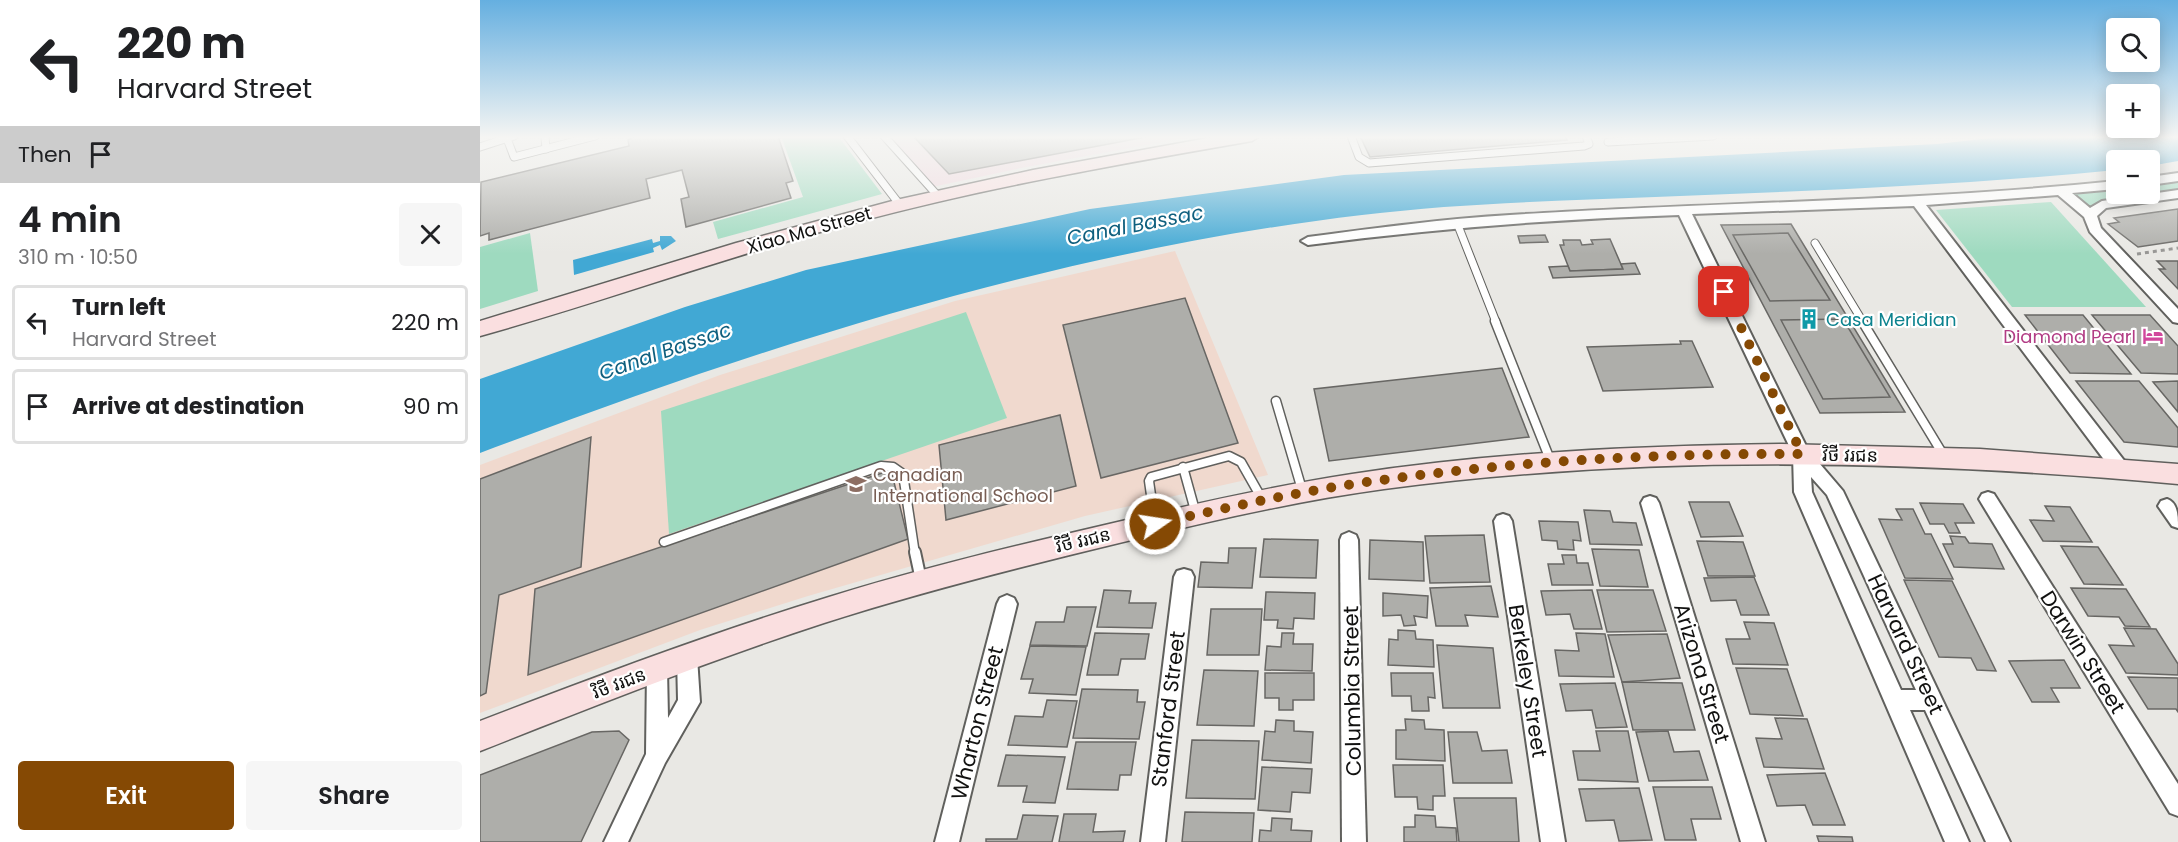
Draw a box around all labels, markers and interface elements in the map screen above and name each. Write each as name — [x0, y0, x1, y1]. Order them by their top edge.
text: 220 m — [117, 14, 246, 73]
map controls — [2106, 18, 2160, 204]
button: search — [2106, 18, 2160, 72]
icon: left — [18, 24, 96, 102]
text: Harvard Street — [117, 70, 312, 107]
button: + — [2106, 84, 2160, 138]
icon: arrive — [84, 138, 117, 171]
text: Then — [18, 139, 72, 170]
button: − — [2106, 150, 2160, 204]
text: 4 min — [18, 194, 122, 245]
water label: Canal Bassac — [1064, 198, 1206, 252]
street label: Xiao Ma Street — [743, 200, 875, 260]
button: close — [399, 203, 462, 266]
text: 310 m · 10:50 — [18, 243, 138, 271]
pin — [1698, 266, 1749, 317]
icon: arrive — [1707, 275, 1740, 308]
text: Turn left — [72, 292, 166, 323]
icon: left — [21, 306, 54, 339]
text: 220 m — [391, 307, 459, 338]
building icon: Casa Meridian — [1797, 307, 1821, 331]
place label: Casa Meridian — [1826, 307, 1957, 332]
water label: Canal Bassac — [595, 315, 735, 387]
place label: Diamond Pearl — [2003, 324, 2136, 349]
hotel icon: Diamond Pearl — [2141, 324, 2165, 348]
text: Harvard Street — [72, 325, 216, 353]
icon: arrive — [21, 390, 54, 423]
text: Arrive at destination — [72, 391, 304, 422]
text: 90 m — [403, 391, 459, 422]
street label: វិថី វរជន — [1821, 442, 1878, 468]
place label: Canadian International School — [873, 462, 1053, 508]
school or university icon: Canadian International School — [844, 472, 868, 496]
position arrow — [1123, 492, 1187, 556]
street label: វិថី វរជន — [1052, 522, 1113, 559]
street label: Harvard Street — [1861, 569, 1951, 719]
street label: Darwin Street — [2034, 585, 2132, 719]
street label: Arizona Street — [1667, 599, 1737, 747]
street label: Berkeley Street — [1502, 602, 1554, 760]
street label: Columbia Street — [1336, 605, 1368, 777]
street label: Stanford Street — [1144, 629, 1192, 789]
street label: Wharton Street — [944, 643, 1010, 803]
street label: វិថី វរជន — [587, 661, 650, 705]
button: Exit — [18, 761, 234, 830]
button: Share — [246, 761, 462, 830]

